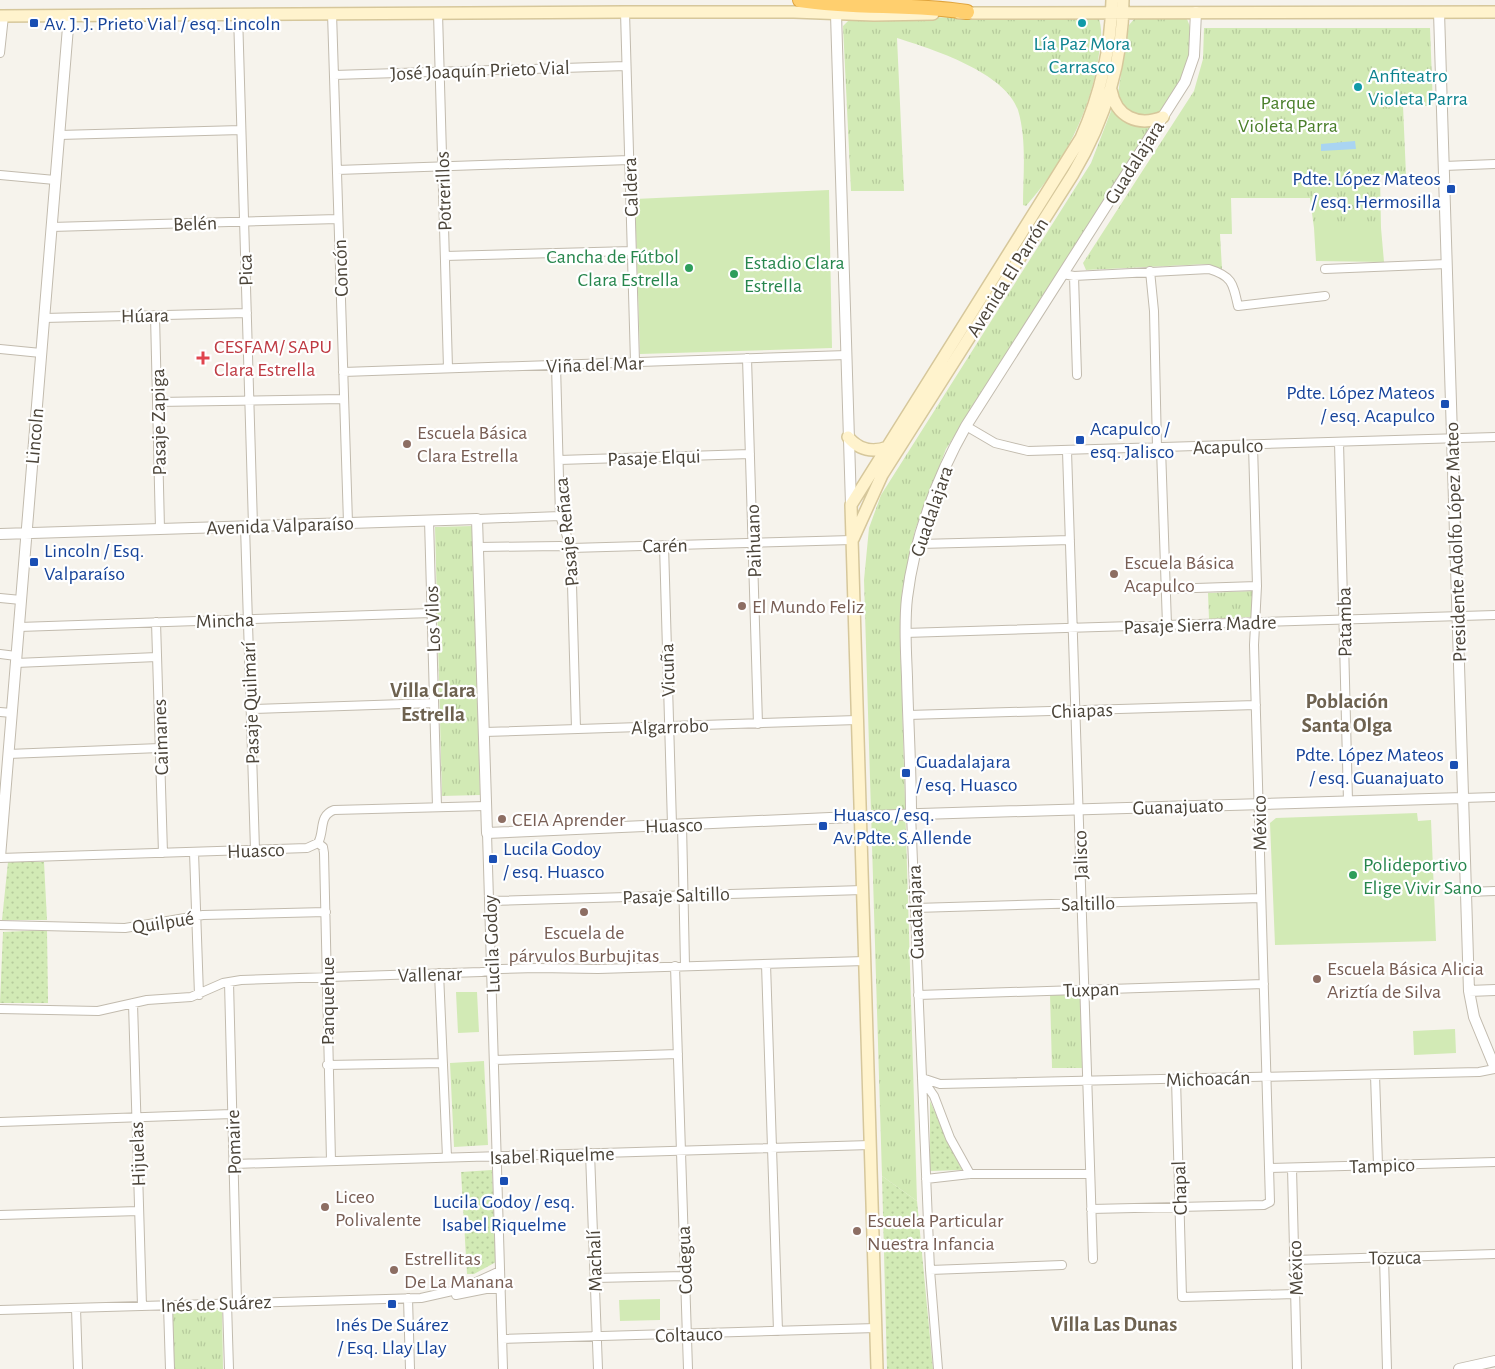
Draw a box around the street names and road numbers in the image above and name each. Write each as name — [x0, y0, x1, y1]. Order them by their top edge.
street label: José Joaquín Prieto Vial — [390, 58, 570, 84]
street label: Guadalajara — [1101, 117, 1168, 208]
street label: Potrerillos — [433, 151, 455, 231]
street label: Caldera — [620, 157, 642, 217]
street label: Belén — [173, 213, 217, 235]
street label: Avenida El Parrón — [963, 214, 1052, 341]
street label: Concón — [330, 239, 352, 297]
street label: Pica — [235, 254, 257, 286]
street label: Húara — [121, 306, 169, 326]
street label: Viña del Mar — [546, 353, 645, 377]
street label: Pasaje Zapiga — [148, 368, 170, 476]
street label: Lincoln — [23, 407, 47, 465]
street label: Presidente Adolfo López Mateo — [1442, 421, 1470, 662]
street label: Acapulco — [1192, 436, 1264, 458]
street label: Pasaje Elqui — [607, 446, 701, 470]
street label: Guadalajara — [907, 463, 957, 559]
street label: Pasaje Reñaca — [551, 476, 583, 587]
street label: Paihuano — [743, 504, 765, 578]
street label: Avenida Valparaíso — [206, 513, 354, 539]
street label: Carén — [642, 536, 688, 556]
street label: Los Vilos — [422, 585, 444, 653]
street label: Patamba — [1334, 587, 1356, 657]
street label: Mincha — [196, 610, 255, 632]
street label: Pasaje Sierra Madre — [1123, 612, 1277, 638]
street label: Pasaje Quilmarí — [239, 641, 263, 765]
street label: Vicuña — [657, 643, 679, 697]
street label: Caimanes — [150, 698, 172, 776]
street label: Chiapas — [1051, 700, 1113, 722]
street label: Algarrobo — [631, 716, 709, 738]
street label: Guanajuato — [1132, 795, 1224, 819]
street label: México — [1250, 795, 1270, 851]
street label: Huasco — [645, 815, 703, 837]
street label: Jalisco — [1070, 830, 1092, 880]
street label: Huasco — [227, 840, 285, 862]
street label: Guadalajara — [904, 864, 928, 960]
street label: Pasaje Saltillo — [622, 884, 730, 908]
street label: Saltillo — [1061, 893, 1115, 915]
street label: Lucila Godoy — [480, 894, 504, 993]
street label: Quilpué — [131, 908, 196, 938]
street label: Panquehue — [318, 957, 338, 1045]
street label: Vallenar — [398, 964, 463, 986]
street label: Tuxpan — [1062, 979, 1120, 1001]
street label: Michoacán — [1165, 1068, 1251, 1090]
street label: Pomaire — [223, 1109, 245, 1175]
street label: Hijuelas — [127, 1121, 149, 1187]
street label: Isabel Riquelme — [489, 1144, 615, 1168]
street label: Tampico — [1349, 1155, 1415, 1177]
street label: Chapal — [1169, 1160, 1191, 1216]
street label: Codegua — [674, 1225, 696, 1294]
street label: Machalí — [584, 1230, 606, 1292]
street label: México — [1285, 1240, 1307, 1296]
street label: Tozuca — [1368, 1248, 1422, 1268]
street label: Inés de Suárez — [160, 1292, 272, 1316]
street label: Coltauco — [655, 1324, 723, 1346]

